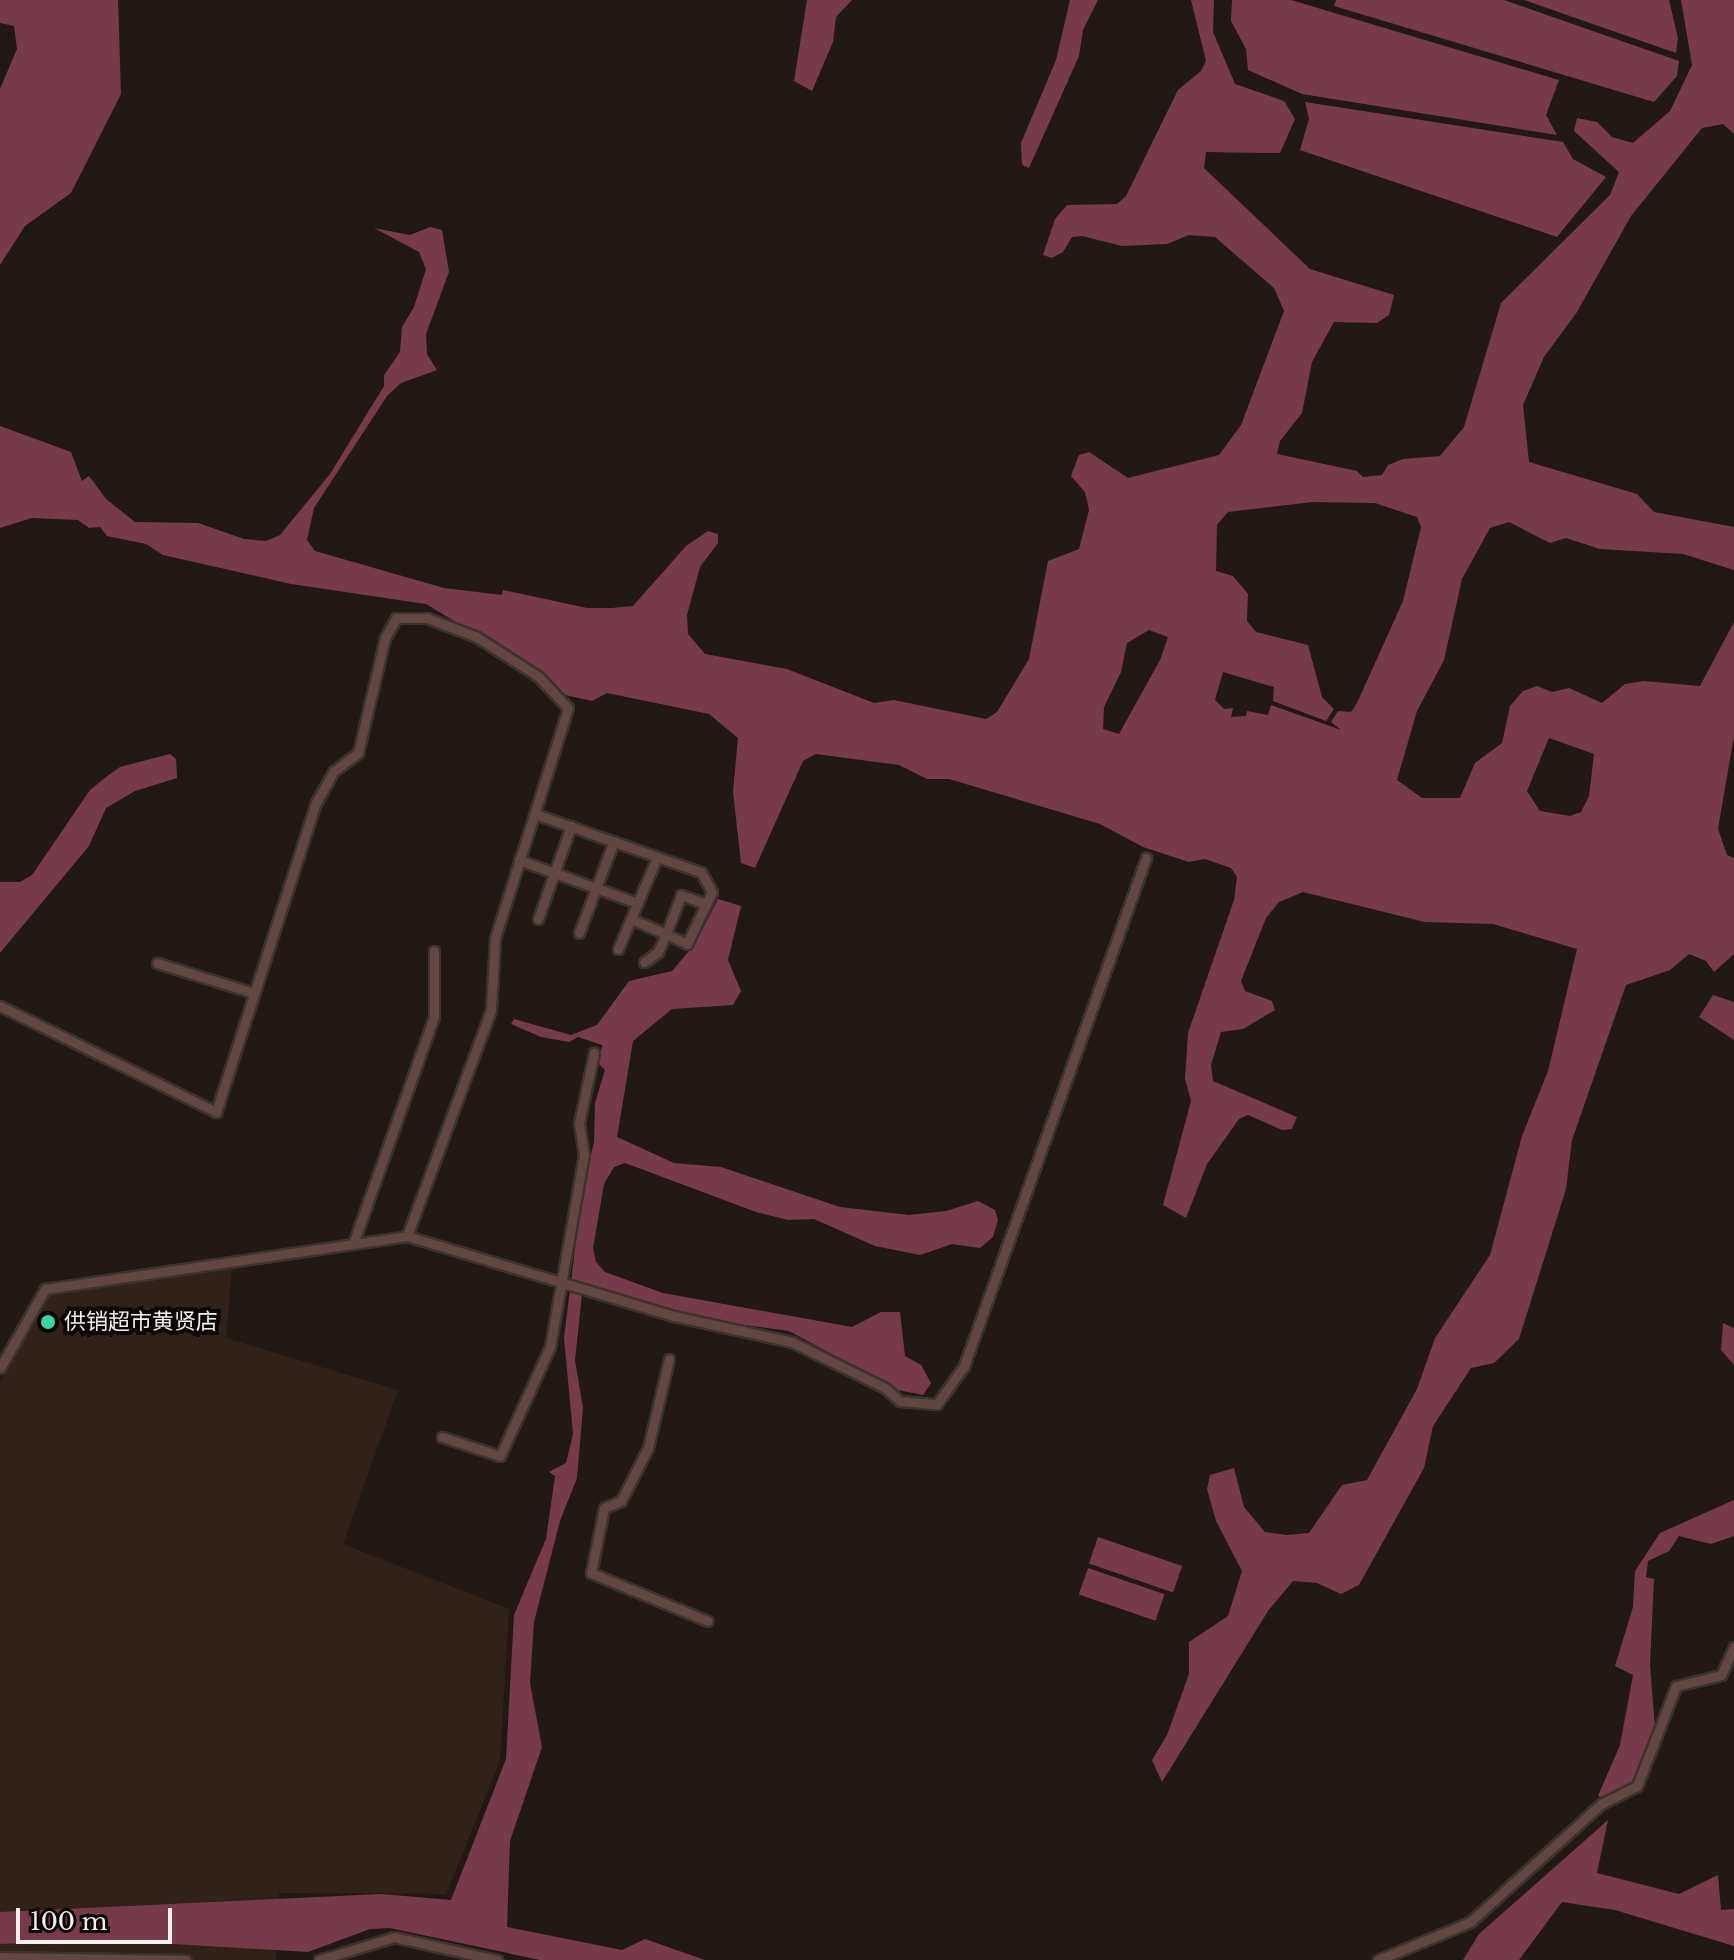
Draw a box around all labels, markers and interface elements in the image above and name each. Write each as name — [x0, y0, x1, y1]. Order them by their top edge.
place label: 供销超市黄贤店 — [64, 1309, 218, 1335]
marker: 供销超市黄贤店 — [39, 1313, 57, 1331]
scale bar — [20, 1892, 176, 1942]
text: 100 m — [30, 1907, 108, 1936]

